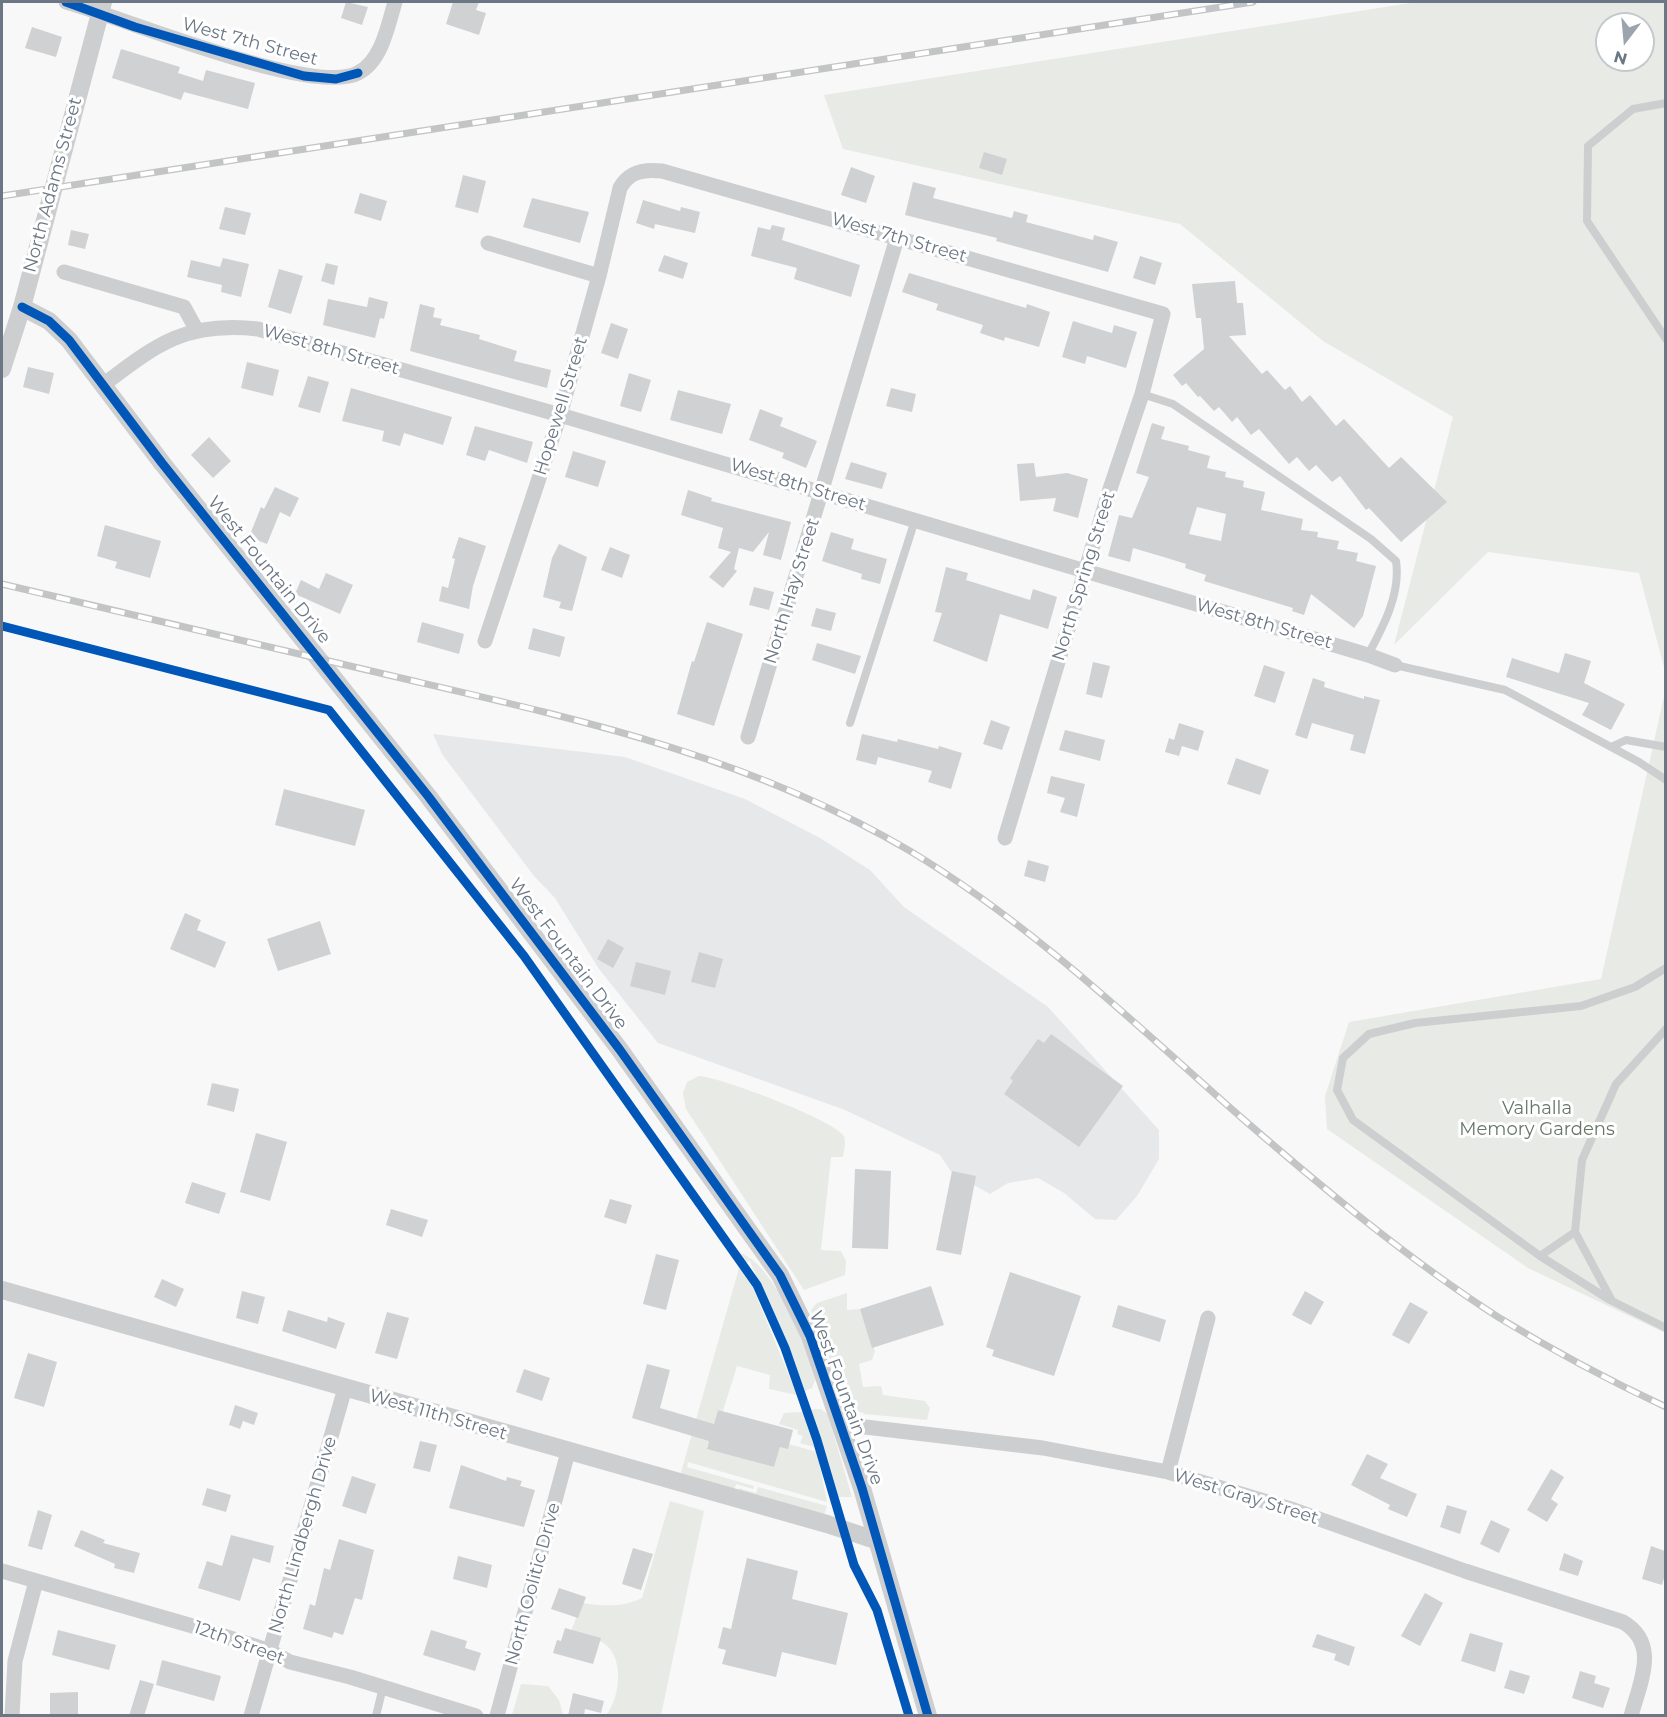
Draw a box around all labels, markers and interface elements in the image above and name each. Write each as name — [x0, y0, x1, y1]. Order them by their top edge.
north arrow — [1595, 12, 1655, 72]
street label: West 7th Street — [180, 13, 320, 71]
text: N — [1612, 47, 1629, 69]
street label: North Adams Street — [19, 95, 87, 275]
street label: West 7th Street — [829, 208, 969, 268]
street label: West 8th Street — [260, 320, 402, 380]
street label: Hopewell Street — [530, 334, 592, 478]
street label: West 8th Street — [728, 454, 868, 516]
street label: North Spring Street — [1048, 488, 1120, 664]
street label: West Fountain Drive — [203, 492, 335, 648]
street label: North Hay Street — [760, 515, 824, 667]
street label: West 8th Street — [1193, 594, 1335, 654]
street label: West Fountain Drive — [504, 874, 632, 1034]
park label: Valhalla Memory Gardens — [1459, 1098, 1615, 1140]
street label: West Fountain Drive — [804, 1308, 888, 1488]
street label: West 11th Street — [367, 1385, 509, 1445]
street label: North Lindbergh Drive — [265, 1434, 341, 1636]
street label: West Gray Street — [1171, 1465, 1321, 1529]
street label: North Oolitic Drive — [501, 1500, 565, 1668]
street label: 12th Street — [191, 1617, 287, 1669]

